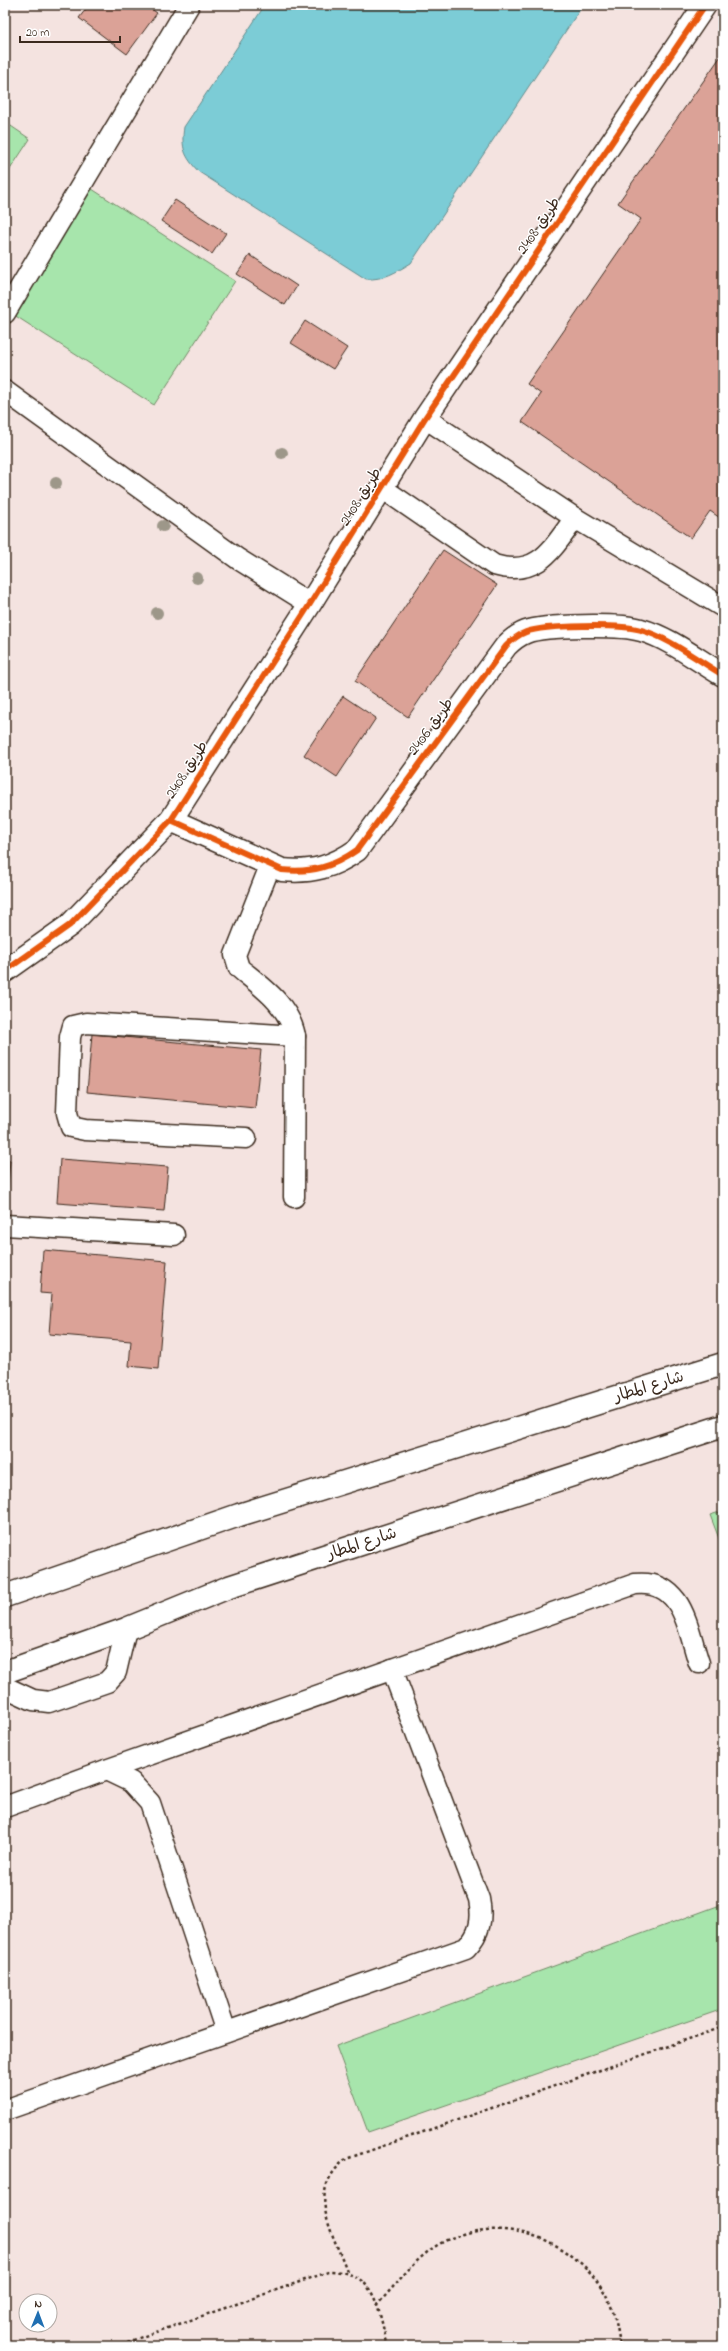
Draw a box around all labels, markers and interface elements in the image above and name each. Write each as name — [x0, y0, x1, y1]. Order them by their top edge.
scale bar — [20, 18, 120, 44]
text: 20 m — [26, 24, 49, 42]
street label: طريق 2408 — [511, 192, 567, 260]
street label: طريق 2408 — [334, 463, 388, 531]
street label: طريق 2406 — [402, 693, 460, 761]
street label: طريق 2408 — [159, 736, 215, 804]
street label: شارع المطار — [609, 1365, 687, 1410]
street label: شارع المطار — [322, 1521, 400, 1567]
north arrow — [18, 2293, 58, 2333]
text: N — [34, 2296, 42, 2312]

